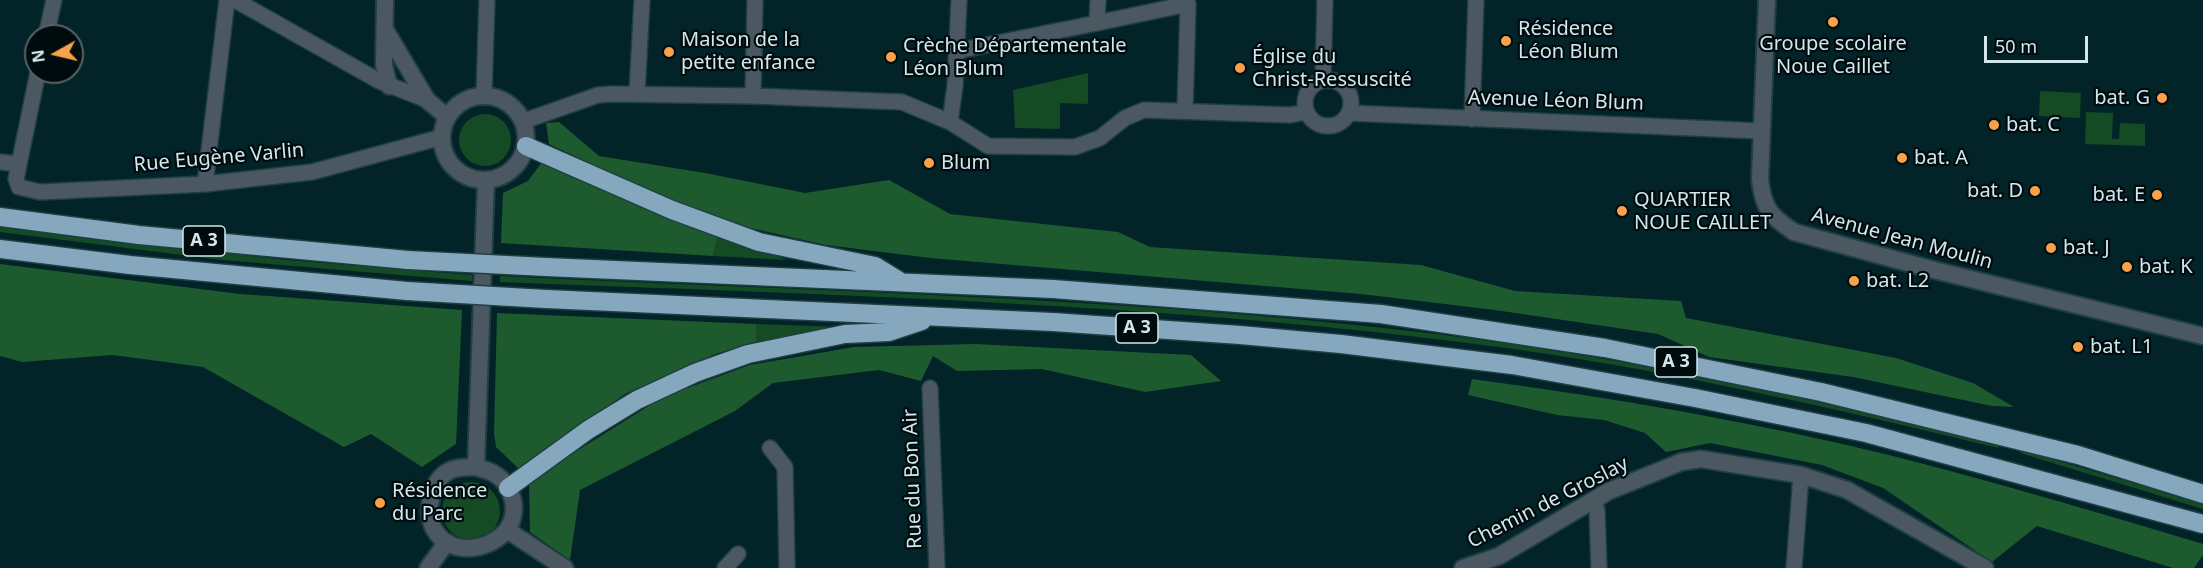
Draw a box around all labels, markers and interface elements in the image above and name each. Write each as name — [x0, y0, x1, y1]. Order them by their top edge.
marker: Groupe scolaire Noue Caillet — [1826, 15, 1840, 29]
place label: Résidence Léon Blum — [1518, 17, 1619, 64]
north arrow — [24, 24, 84, 84]
scale bar — [1987, 24, 2090, 62]
place label: Maison de la petite enfance — [681, 28, 816, 75]
place label: Groupe scolaire Noue Caillet — [1759, 32, 1907, 79]
place label: Crèche Départementale Léon Blum — [903, 34, 1127, 81]
marker: Résidence Léon Blum — [1499, 34, 1513, 48]
text: 50 m — [1995, 34, 2037, 58]
marker: Maison de la petite enfance — [662, 45, 676, 59]
place label: Église du Christ-Ressuscité — [1252, 45, 1412, 92]
text: N — [26, 48, 50, 64]
marker: Crèche Départementale Léon Blum — [884, 50, 898, 64]
marker: Église du Christ-Ressuscité — [1233, 61, 1247, 75]
street label: Avenue Léon Blum — [1468, 86, 1644, 116]
place label: bat. G — [2094, 86, 2150, 110]
marker: bat. G — [2155, 91, 2169, 105]
place label: bat. C — [2006, 113, 2060, 137]
marker: bat. C — [1987, 118, 2001, 132]
street label: Rue Eugène Varlin — [133, 139, 305, 177]
place label: bat. A — [1914, 146, 1968, 170]
place label: Blum — [941, 151, 990, 175]
marker: bat. A — [1895, 151, 1909, 165]
marker: Blum — [922, 156, 936, 170]
place label: bat. D — [1967, 179, 2023, 203]
place label: bat. E — [2093, 183, 2145, 207]
marker: bat. D — [2028, 184, 2042, 198]
place label: QUARTIER NOUE CAILLET — [1634, 188, 1771, 235]
marker: bat. E — [2150, 188, 2164, 202]
street label: Avenue Jean Moulin — [1809, 203, 1995, 275]
marker: QUARTIER NOUE CAILLET — [1615, 204, 1629, 218]
road number: A 3 — [183, 226, 225, 256]
place label: bat. J — [2063, 236, 2110, 260]
marker: bat. J — [2044, 241, 2058, 255]
place label: bat. K — [2139, 255, 2193, 279]
marker: bat. K — [2120, 260, 2134, 274]
place label: bat. L2 — [1866, 269, 1929, 293]
marker: bat. L2 — [1847, 274, 1861, 288]
road number: A 3 — [1116, 313, 1158, 343]
place label: bat. L1 — [2090, 335, 2153, 359]
marker: bat. L1 — [2071, 340, 2085, 354]
road number: A 3 — [1655, 347, 1697, 377]
street label: Rue du Bon Air — [899, 409, 927, 549]
street label: Chemin de Groslay — [1464, 452, 1632, 554]
place label: Résidence du Parc — [392, 479, 487, 526]
marker: Résidence du Parc — [373, 496, 387, 510]

